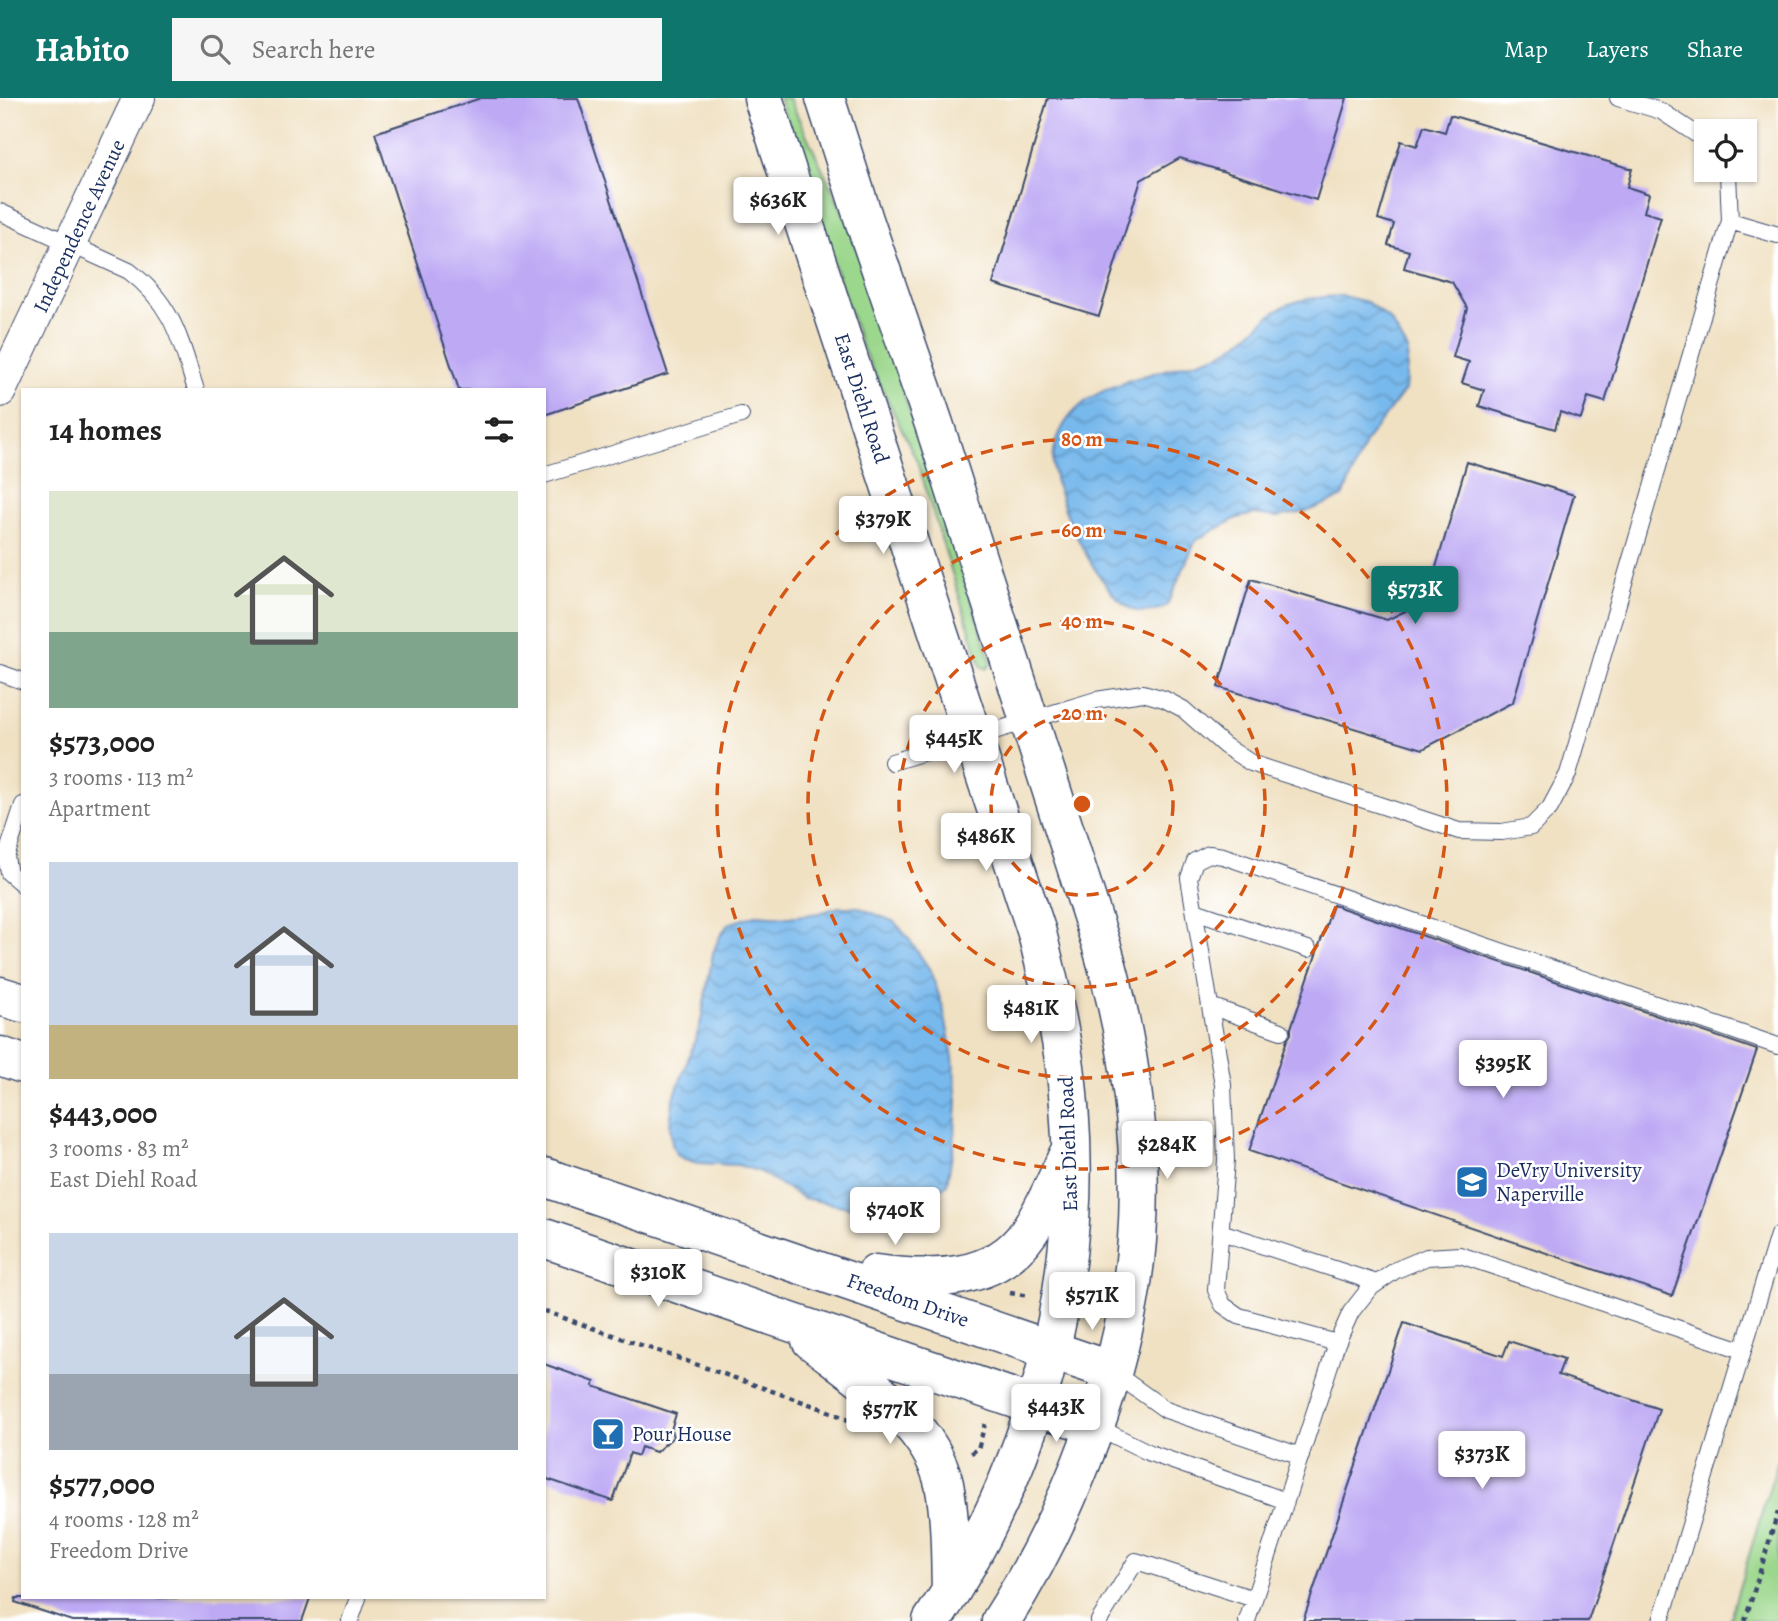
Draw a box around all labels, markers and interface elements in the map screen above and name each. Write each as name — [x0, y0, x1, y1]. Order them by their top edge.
search box — [172, 18, 662, 81]
text: Habito — [35, 27, 130, 72]
icon: search — [196, 30, 234, 68]
text: Search here — [252, 32, 375, 67]
text: Map — [1504, 33, 1548, 65]
text: Layers — [1586, 33, 1649, 65]
text: Share — [1687, 33, 1743, 65]
map controls — [1694, 119, 1757, 182]
button: locate — [1694, 119, 1757, 182]
street label: Independence Avenue — [26, 135, 132, 317]
pin: $636K — [729, 178, 827, 237]
text: $636K — [749, 184, 807, 215]
street label: East Diehl Road — [828, 329, 896, 468]
text: 14 homes — [49, 410, 162, 450]
icon: filters — [480, 411, 518, 449]
text: 80 m — [1061, 425, 1103, 453]
pin: $379K — [834, 496, 932, 556]
text: $379K — [855, 503, 911, 534]
text: 60 m — [1061, 516, 1103, 544]
icon: home — [221, 537, 347, 663]
pin: $573K — [1366, 566, 1464, 626]
text: $573K — [1387, 573, 1443, 604]
text: 40 m — [1061, 607, 1103, 635]
text: 20 m — [1061, 699, 1103, 727]
pin: $445K — [905, 716, 1003, 775]
text: $573,000 — [49, 722, 155, 762]
text: $445K — [925, 722, 983, 753]
text: 3 rooms · 113 m² — [49, 762, 193, 793]
centre of rings — [1070, 792, 1094, 816]
text: Apartment — [49, 793, 151, 824]
pin: $486K — [937, 814, 1035, 873]
text: $486K — [957, 820, 1015, 851]
icon: home — [221, 908, 347, 1034]
pin: $481K — [982, 986, 1080, 1045]
text: $481K — [1003, 992, 1059, 1023]
pin: $395K — [1454, 1040, 1552, 1100]
text: $395K — [1475, 1047, 1531, 1078]
street label: East Diehl Road — [1052, 1075, 1084, 1212]
text: $443,000 — [49, 1093, 157, 1133]
pin: $284K — [1118, 1122, 1216, 1181]
text: $284K — [1138, 1128, 1196, 1159]
text: 3 rooms · 83 m² — [49, 1133, 189, 1164]
place label: DeVry University Naperville — [1496, 1156, 1642, 1208]
school or university icon: DeVry University Naperville — [1453, 1163, 1491, 1201]
text: East Diehl Road — [49, 1164, 198, 1195]
pin: $740K — [846, 1188, 944, 1247]
text: $740K — [866, 1194, 924, 1225]
pin: $310K — [609, 1250, 707, 1309]
text: $310K — [630, 1256, 686, 1287]
street label: Freedom Drive — [843, 1266, 973, 1334]
pin: $571K — [1043, 1272, 1141, 1332]
icon: home — [221, 1279, 347, 1405]
text: $571K — [1065, 1279, 1119, 1310]
pin: $443K — [1007, 1384, 1105, 1444]
pin: $577K — [841, 1386, 939, 1446]
text: $443K — [1027, 1391, 1085, 1422]
text: $577K — [862, 1393, 918, 1424]
bar icon: Pour House — [589, 1415, 627, 1453]
place label: Pour House — [632, 1420, 732, 1448]
pin: $373K — [1433, 1432, 1531, 1491]
text: $373K — [1454, 1438, 1510, 1469]
text: $577,000 — [49, 1464, 155, 1504]
text: 4 rooms · 128 m² — [49, 1504, 199, 1535]
text: Freedom Drive — [49, 1535, 189, 1566]

